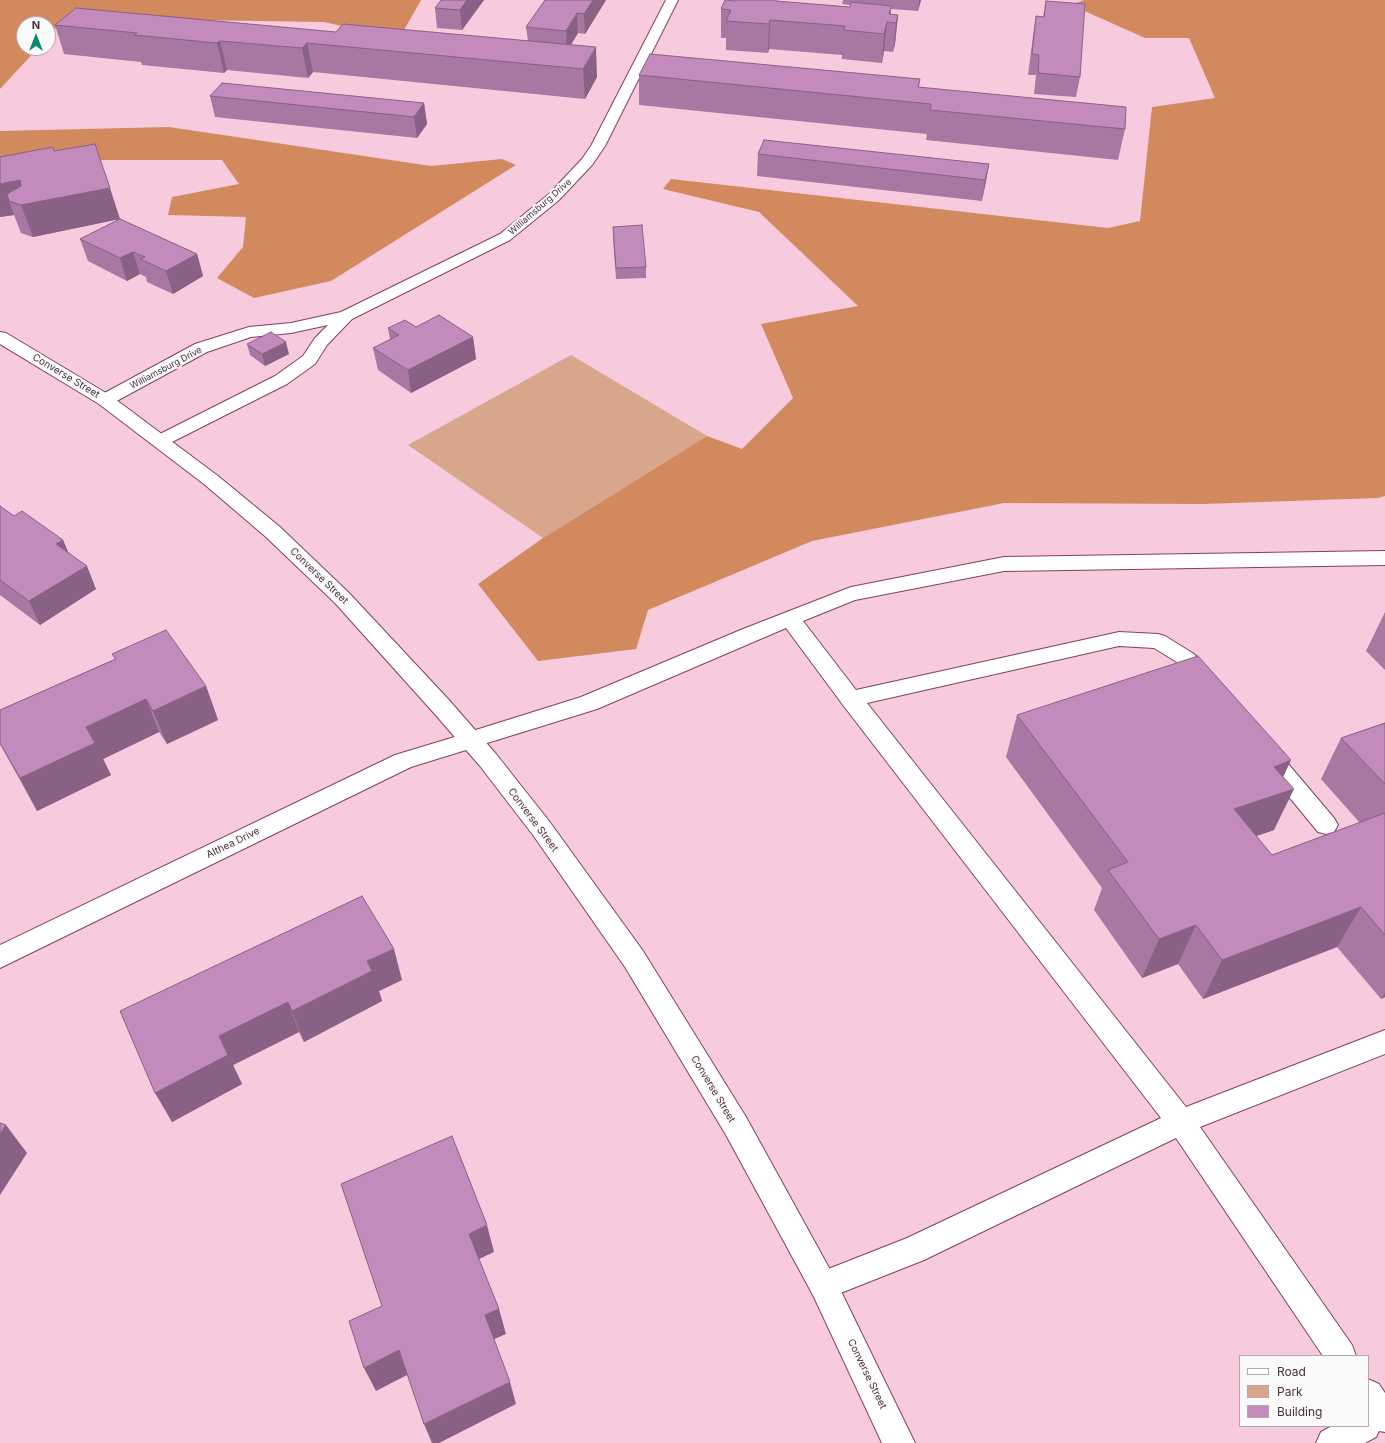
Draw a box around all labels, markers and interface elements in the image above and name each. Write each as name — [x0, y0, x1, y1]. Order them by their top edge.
north arrow — [16, 16, 56, 56]
text: N — [32, 18, 40, 32]
street label: Williamsburg Drive — [506, 177, 574, 237]
street label: Williamsburg Drive — [128, 345, 204, 391]
street label: Converse Street — [30, 351, 102, 401]
street label: Converse Street — [287, 545, 351, 607]
street label: Converse Street — [505, 786, 561, 854]
street label: Althea Drive — [204, 825, 262, 861]
street label: Converse Street — [688, 1053, 738, 1125]
street label: Converse Street — [845, 1337, 889, 1411]
legend — [1239, 1355, 1369, 1427]
text: Road — [1277, 1364, 1306, 1379]
text: Park — [1277, 1384, 1303, 1399]
text: Building — [1277, 1404, 1322, 1419]

